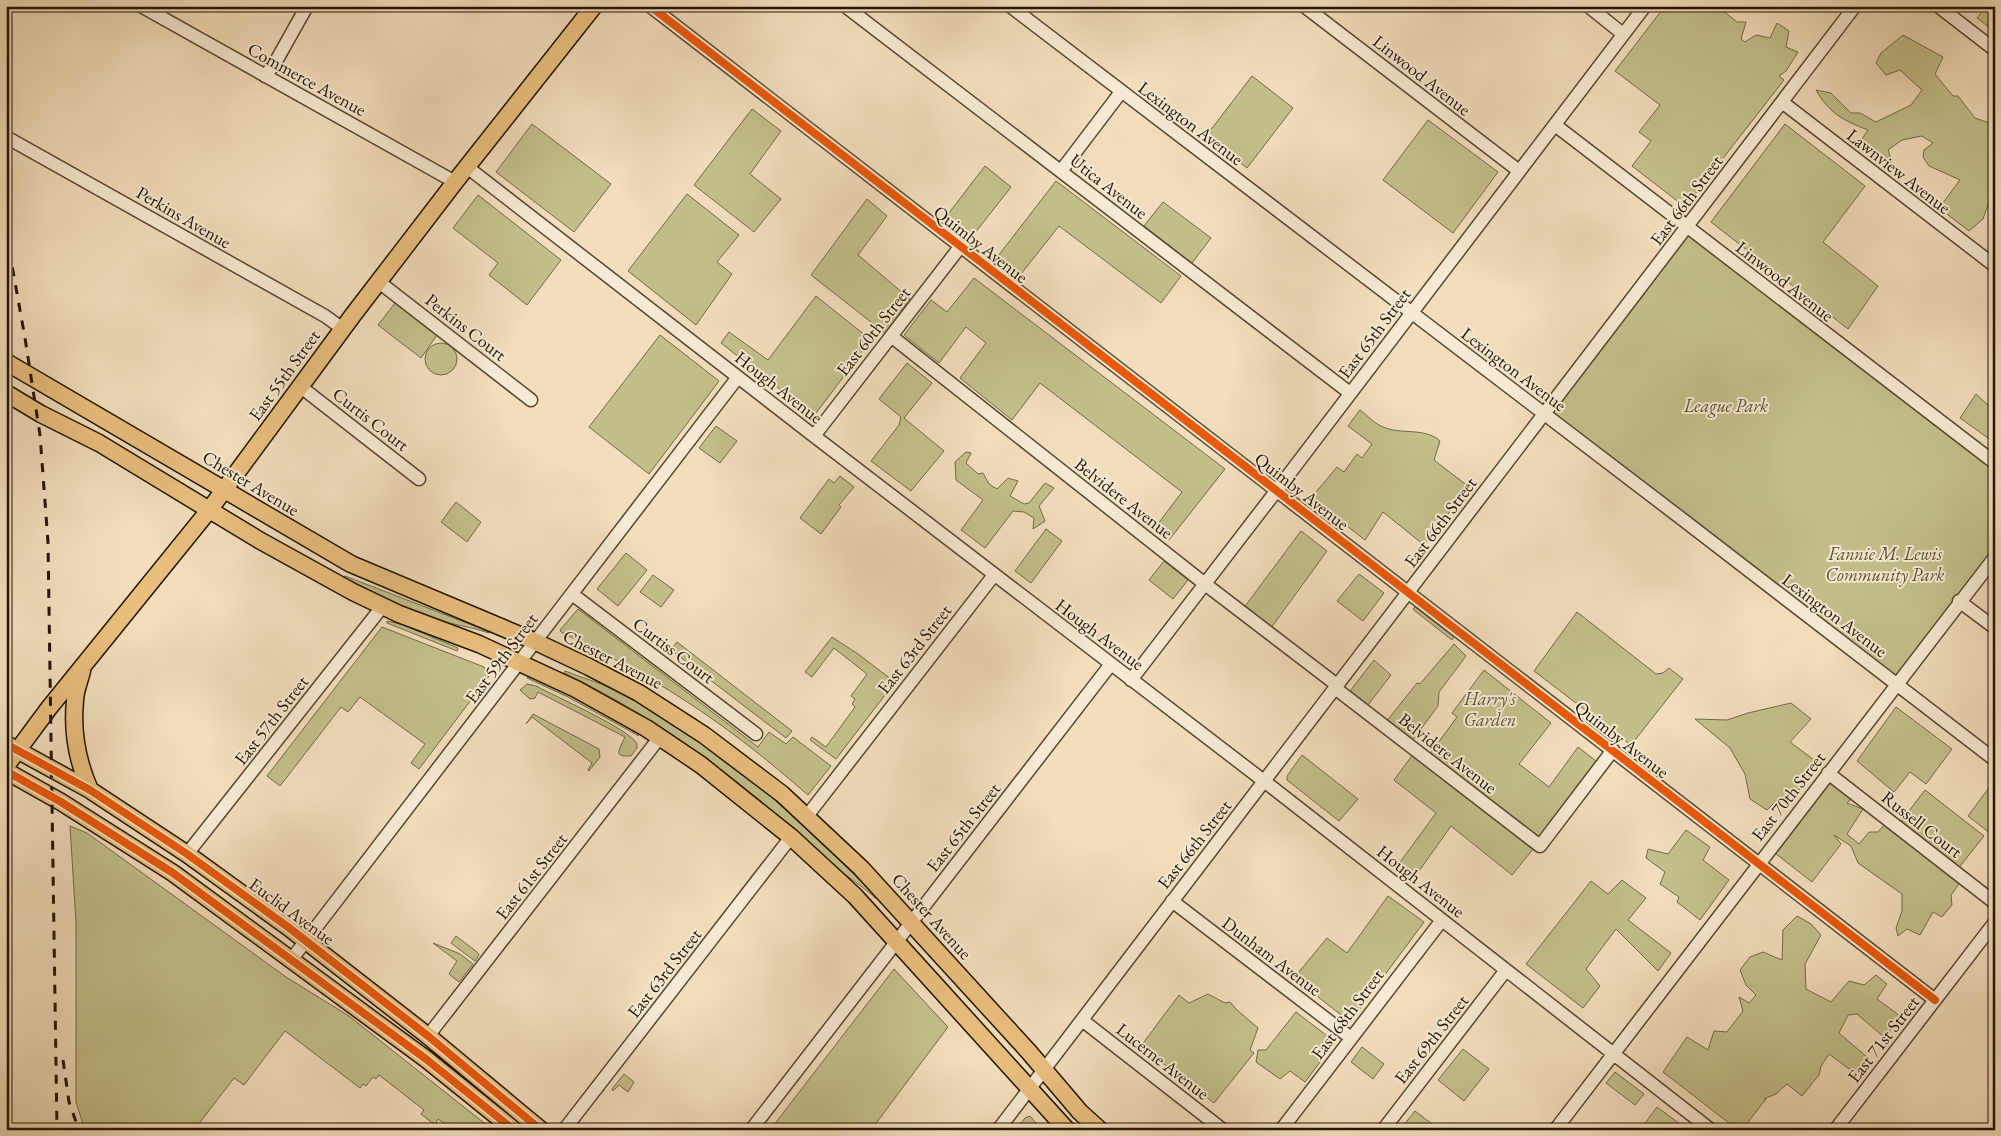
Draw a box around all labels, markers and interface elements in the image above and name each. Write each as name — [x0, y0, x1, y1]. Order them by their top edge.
street label: Linwood Avenue — [1368, 30, 1476, 120]
street label: Commerce Avenue — [244, 37, 370, 121]
street label: Lexington Avenue — [1134, 76, 1248, 170]
street label: Lawnview Avenue — [1842, 123, 1956, 219]
street label: Utica Avenue — [1065, 148, 1153, 224]
street label: East 66th Street — [1645, 150, 1728, 250]
street label: Perkins Avenue — [133, 181, 235, 253]
street label: Quimby Avenue — [929, 200, 1033, 288]
street label: Linwood Avenue — [1731, 236, 1839, 326]
street label: East 60th Street — [831, 281, 915, 380]
street label: East 65th Street — [1333, 283, 1416, 383]
street label: Perkins Court — [421, 288, 511, 366]
street label: Lexington Avenue — [1457, 322, 1571, 416]
street label: East 55th Street — [243, 325, 325, 425]
street label: Hough Avenue — [730, 346, 828, 428]
street label: Curtis Court — [328, 382, 414, 456]
park label: League Park — [1683, 394, 1768, 418]
street label: Chester Avenue — [198, 445, 304, 521]
street label: Quimby Avenue — [1250, 447, 1354, 535]
street label: Belvidere Avenue — [1070, 452, 1178, 544]
street label: East 66th Street — [1399, 472, 1482, 572]
park label: Fannie M. Lewis Community Park — [1826, 542, 1944, 587]
street label: Lexington Avenue — [1778, 568, 1892, 662]
street label: Hough Avenue — [1051, 593, 1149, 675]
street label: East 63rd Street — [872, 599, 956, 698]
street label: East 59th Street — [460, 608, 543, 708]
street label: Curtiss Court — [629, 612, 720, 688]
street label: Chester Avenue — [559, 624, 667, 694]
street label: East 57th Street — [229, 670, 313, 769]
park label: Harry's Garden — [1463, 687, 1517, 731]
street label: Quimby Avenue — [1570, 695, 1674, 783]
street label: Belvidere Avenue — [1394, 707, 1502, 799]
street label: East 70th Street — [1746, 746, 1830, 845]
street label: East 65th Street — [921, 777, 1005, 876]
street label: Russell Court — [1877, 785, 1967, 863]
street label: East 66th Street — [1152, 794, 1236, 893]
street label: East 61st Street — [490, 828, 572, 924]
street label: Hough Avenue — [1372, 840, 1470, 922]
street label: Chester Avenue — [887, 868, 977, 964]
street label: Euclid Avenue — [245, 872, 339, 950]
street label: Dunham Avenue — [1218, 911, 1326, 1001]
street label: East 63rd Street — [622, 923, 706, 1022]
street label: East 68th Street — [1306, 964, 1389, 1064]
street label: East 69th Street — [1389, 989, 1473, 1088]
street label: East 71st Street — [1842, 991, 1924, 1087]
street label: Lucerne Avenue — [1112, 1018, 1214, 1104]

